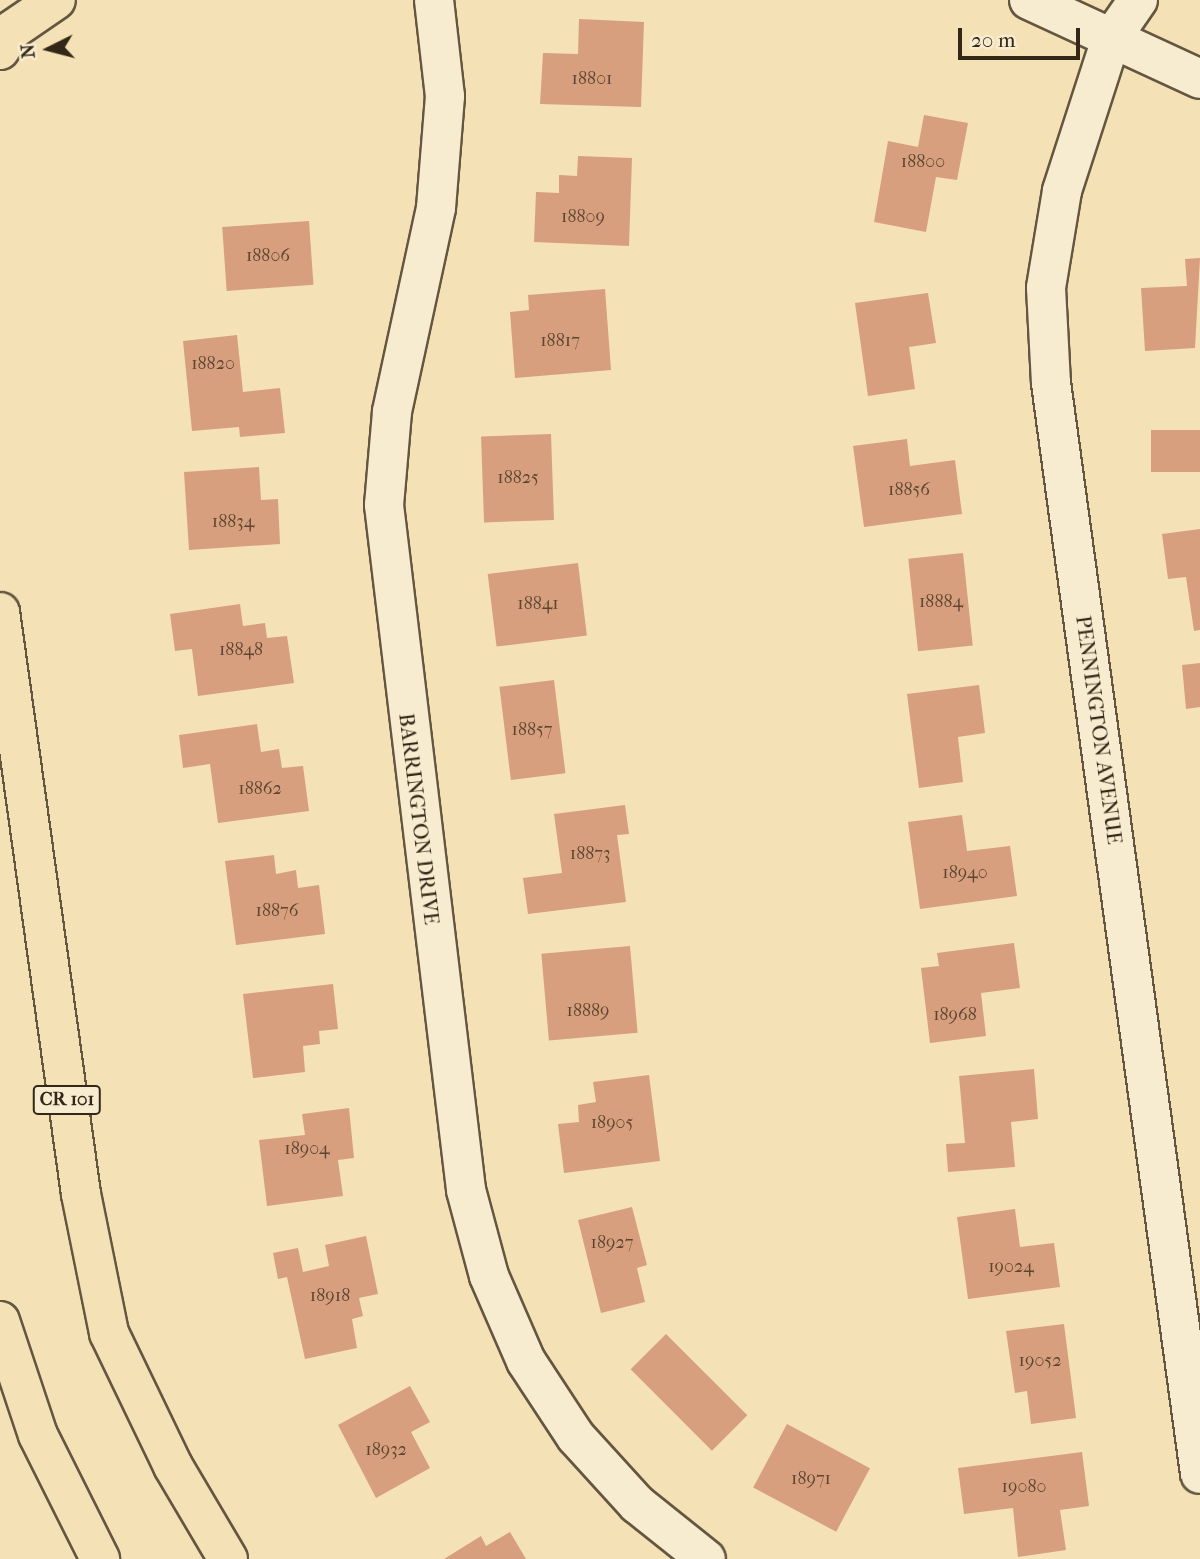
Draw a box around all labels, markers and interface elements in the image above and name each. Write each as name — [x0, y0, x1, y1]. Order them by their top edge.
north arrow — [14, 14, 84, 84]
scale bar — [962, 14, 1084, 58]
text: 20 m — [971, 28, 1015, 52]
text: N — [16, 43, 40, 60]
house number: 18801 — [572, 68, 612, 90]
house number: 18800 — [901, 151, 945, 173]
house number: 18809 — [561, 206, 605, 228]
house number: 18806 — [246, 245, 290, 267]
house number: 18817 — [540, 330, 580, 352]
house number: 18820 — [191, 353, 235, 375]
house number: 18825 — [497, 467, 539, 489]
house number: 18856 — [888, 479, 930, 501]
house number: 18834 — [212, 511, 254, 533]
house number: 18884 — [919, 591, 963, 613]
house number: 18841 — [517, 593, 559, 615]
street label: PENNINGTON AVENUE — [1070, 614, 1128, 846]
house number: 18848 — [219, 639, 263, 661]
street label: BARRINGTON DRIVE — [394, 712, 444, 926]
house number: 18857 — [512, 719, 552, 741]
house number: 18862 — [238, 778, 282, 800]
house number: 18873 — [570, 843, 610, 865]
house number: 18940 — [942, 862, 988, 884]
house number: 18876 — [256, 900, 298, 922]
house number: 18889 — [567, 1000, 609, 1022]
house number: 18968 — [933, 1004, 977, 1026]
road number: CR 101 — [32, 1084, 102, 1116]
house number: 18905 — [591, 1112, 633, 1134]
house number: 18904 — [284, 1138, 330, 1160]
house number: 18927 — [591, 1232, 633, 1254]
house number: 19024 — [988, 1256, 1034, 1278]
house number: 18918 — [310, 1285, 350, 1307]
house number: 19052 — [1019, 1350, 1061, 1372]
house number: 18932 — [365, 1439, 407, 1461]
house number: 18971 — [791, 1468, 831, 1490]
house number: 19080 — [1002, 1476, 1046, 1498]

